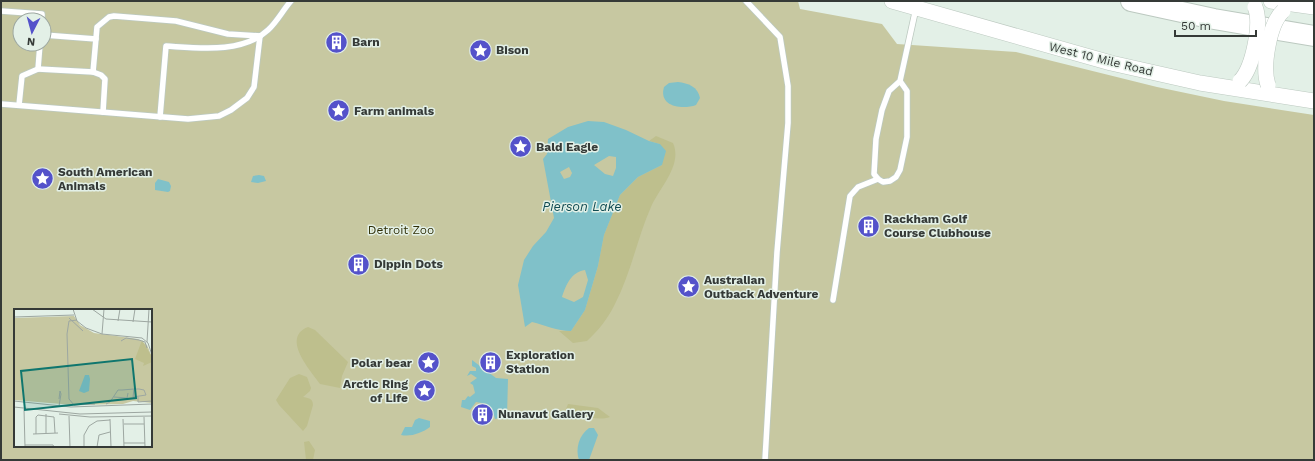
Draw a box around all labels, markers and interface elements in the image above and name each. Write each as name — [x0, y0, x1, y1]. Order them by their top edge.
north arrow — [12, 12, 52, 52]
scale bar — [1175, 12, 1256, 38]
text: 50 m — [1181, 19, 1211, 33]
building icon: Barn — [323, 29, 349, 55]
text: N — [26, 35, 36, 48]
place label: Barn — [352, 35, 380, 49]
place icon: Bison — [467, 37, 493, 63]
street label: West 10 Mile Road — [1047, 39, 1155, 79]
place label: Bison — [496, 43, 529, 57]
place icon: Farm animals — [325, 98, 351, 124]
place label: Farm animals — [354, 104, 435, 118]
place icon: Bald Eagle — [508, 134, 534, 160]
place label: Bald Eagle — [536, 140, 598, 154]
place label: South American Animals — [58, 165, 153, 193]
place icon: South American Animals — [30, 166, 56, 192]
water label: Pierson Lake — [542, 199, 622, 214]
place label: Rackham Golf Course Clubhouse — [884, 212, 991, 240]
building icon: Rackham Golf Course Clubhouse — [856, 213, 882, 239]
park label: Detroit Zoo — [368, 223, 434, 237]
building icon: Dippin Dots — [346, 251, 372, 277]
place label: Dippin Dots — [374, 257, 444, 271]
place label: Australian Outback Adventure — [704, 273, 818, 301]
place icon: Australian Outback Adventure — [676, 274, 702, 300]
inset map — [14, 309, 152, 447]
place label: Exploration Station — [506, 348, 574, 376]
building icon: Exploration Station — [478, 349, 504, 375]
place icon: Polar bear — [415, 350, 441, 376]
place label: Polar bear — [351, 356, 413, 370]
place label: Arctic Ring of Life — [343, 377, 408, 405]
place icon: Arctic Ring of Life — [411, 378, 437, 404]
building icon: Nunavut Gallery — [469, 401, 495, 427]
place label: Nunavut Gallery — [498, 407, 594, 421]

